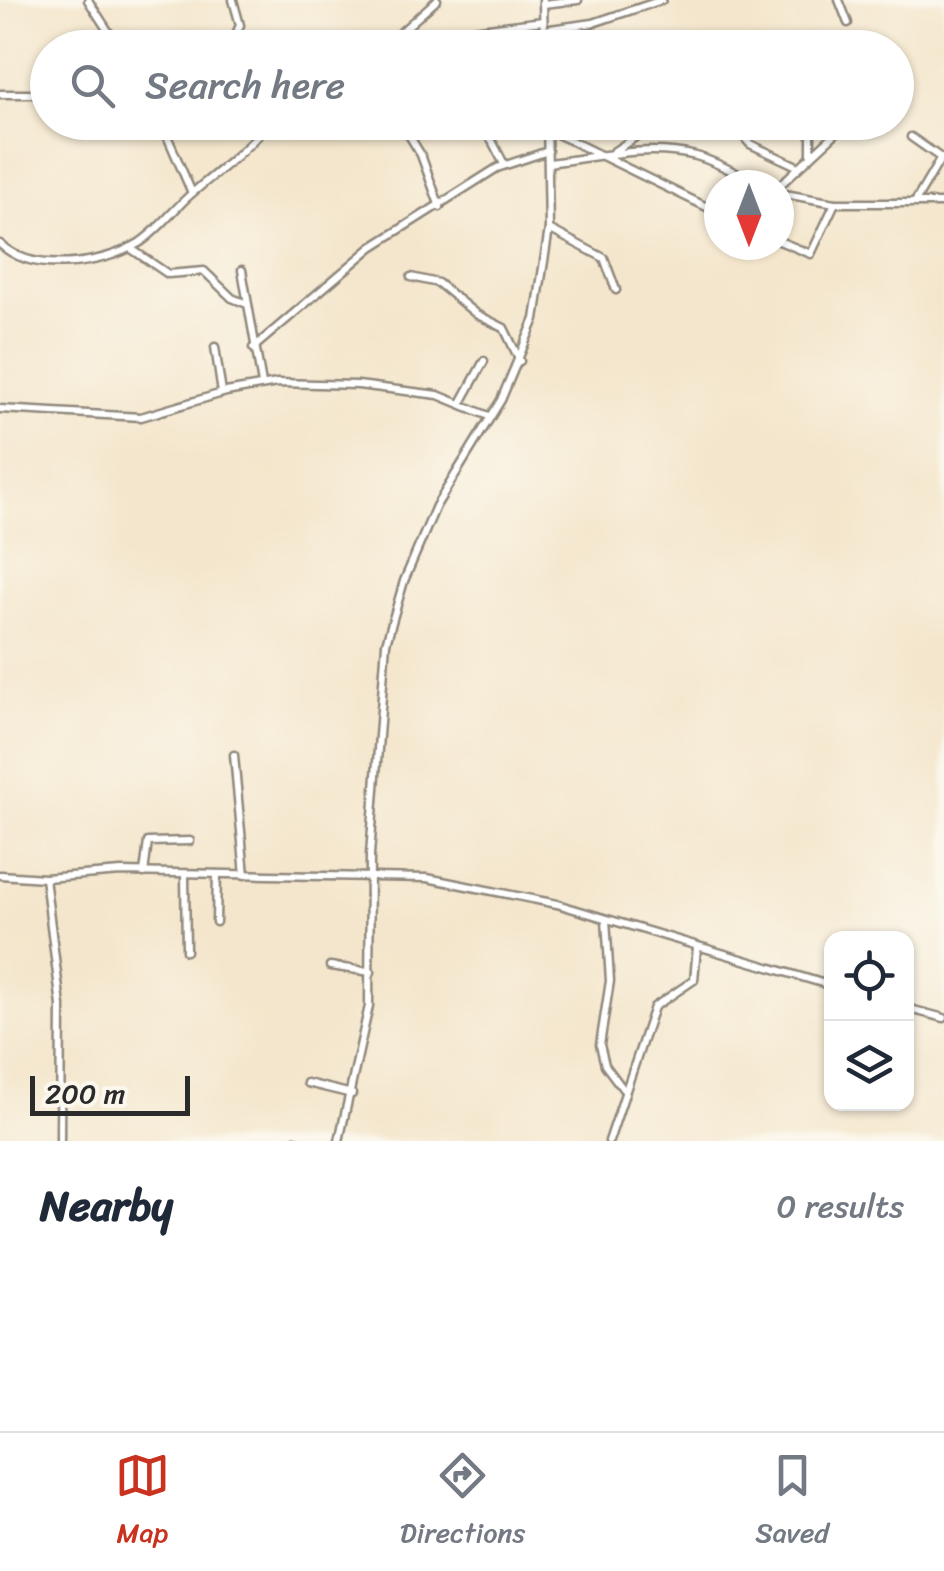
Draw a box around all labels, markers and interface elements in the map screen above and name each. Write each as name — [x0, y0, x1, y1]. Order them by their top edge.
search box — [30, 30, 914, 140]
text: Search here — [145, 52, 345, 119]
icon: search — [65, 58, 120, 113]
north arrow — [704, 170, 794, 260]
map controls — [824, 931, 914, 1111]
button: locate — [824, 931, 914, 1021]
button: layers — [824, 1021, 914, 1111]
text: 200 m — [45, 1069, 125, 1118]
scale bar — [30, 1071, 190, 1116]
text: Nearby — [40, 1169, 173, 1243]
text: 0 results — [776, 1178, 904, 1235]
tab: Map — [115, 1448, 170, 1557]
tab: Directions — [400, 1448, 525, 1557]
tab: Saved — [755, 1448, 829, 1557]

